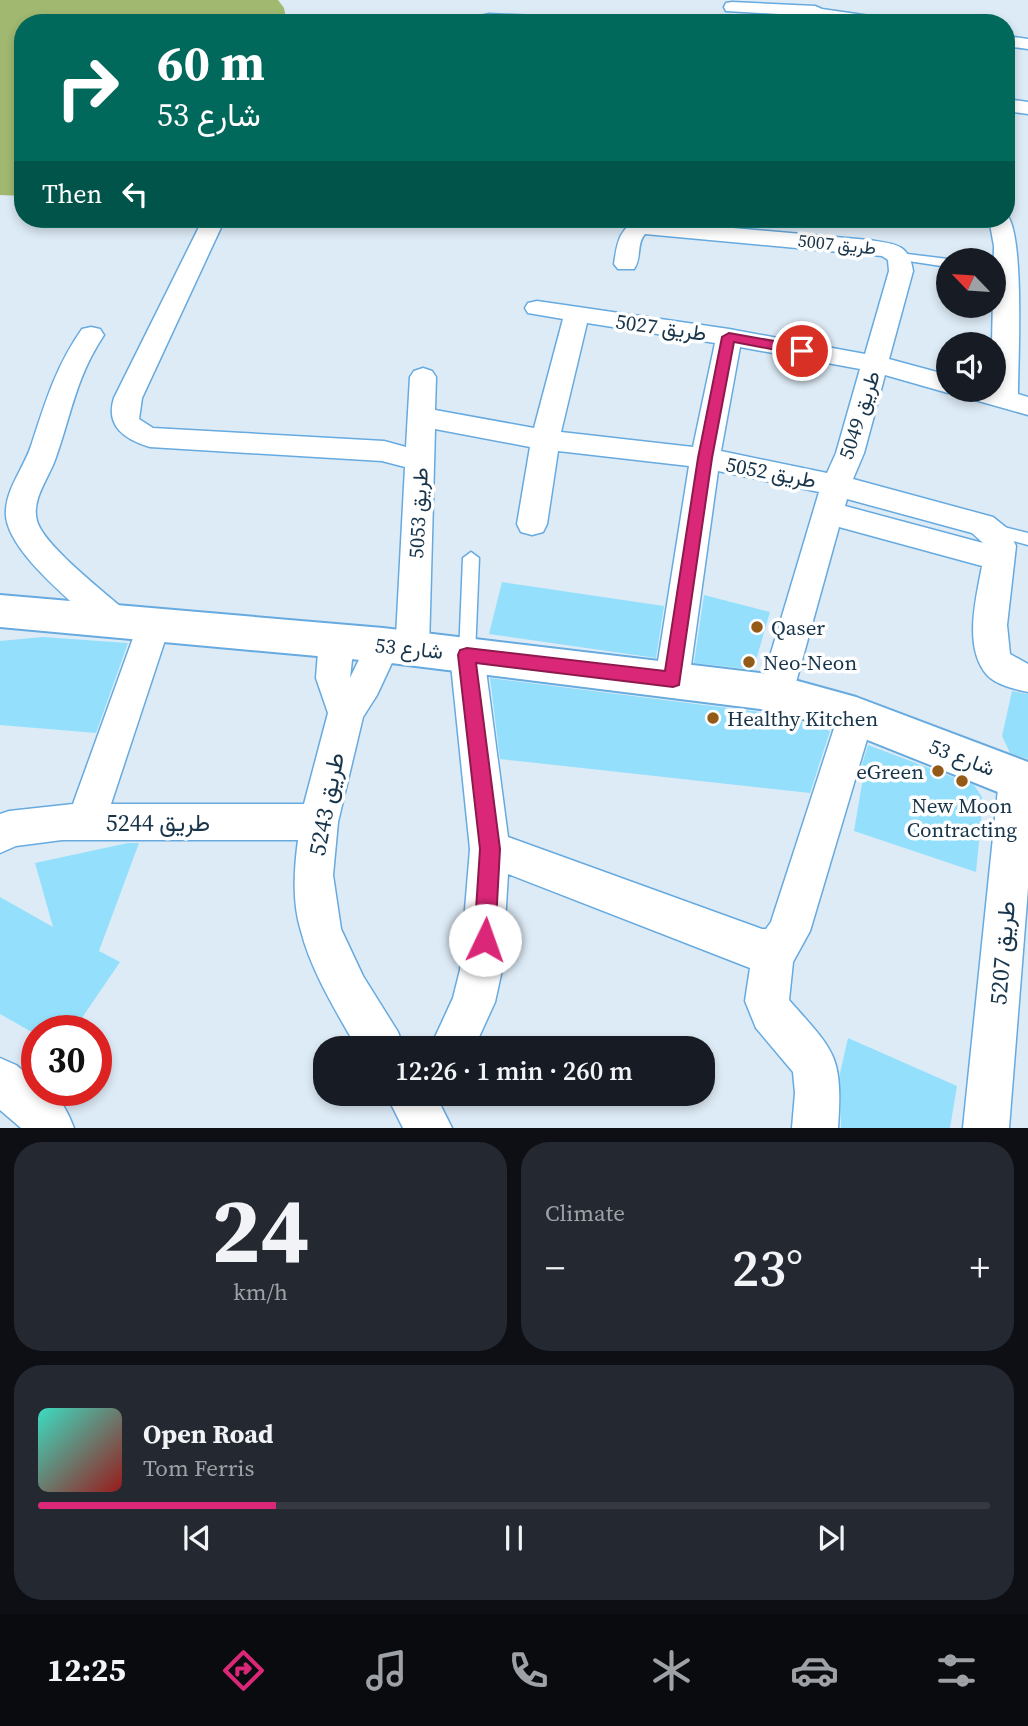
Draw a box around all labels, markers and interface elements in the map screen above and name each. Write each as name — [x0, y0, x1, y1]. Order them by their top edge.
text: 60 m — [157, 29, 265, 96]
icon: right — [42, 42, 133, 133]
text: شارع 53 — [157, 93, 261, 137]
icon: left — [116, 175, 154, 213]
text: Then — [42, 176, 102, 212]
street label: طريق 5007 — [797, 227, 877, 261]
north arrow — [936, 248, 1006, 318]
map controls — [936, 248, 1006, 402]
street label: طريق 5027 — [614, 306, 708, 348]
pin — [772, 321, 832, 381]
icon: arrive — [783, 332, 821, 370]
button: sound — [936, 332, 1006, 402]
street label: طريق 5049 — [831, 367, 887, 463]
street label: طريق 5052 — [723, 449, 819, 495]
street label: طريق 5053 — [401, 467, 435, 559]
place label: Qaser — [771, 613, 825, 642]
marker: Qaser — [749, 619, 765, 635]
street label: شارع 53 — [374, 630, 444, 666]
place label: Neo-Neon — [763, 648, 857, 677]
marker: Neo-Neon — [741, 654, 757, 670]
place label: Healthy Kitchen — [727, 704, 878, 733]
marker: Healthy Kitchen — [705, 710, 721, 726]
street label: شارع 53 — [925, 731, 999, 783]
street label: طريق 5243 — [300, 750, 352, 858]
place label: eGreen — [856, 757, 924, 786]
marker: eGreen — [930, 763, 946, 779]
marker: New Moon Contracting — [954, 773, 970, 789]
place label: New Moon Contracting — [907, 791, 1017, 844]
street label: طريق 5244 — [106, 806, 210, 839]
street label: طريق 5207 — [981, 900, 1023, 1006]
position arrow — [448, 903, 522, 977]
speed limit sign: 30 — [21, 1015, 112, 1106]
text: 12:26 · 1 min · 260 m — [395, 1053, 633, 1089]
text: 24 — [211, 1168, 310, 1292]
text: Climate — [545, 1197, 625, 1229]
text: 23° — [732, 1232, 803, 1303]
text: − — [545, 1242, 565, 1294]
text: + — [970, 1242, 990, 1294]
text: km/h — [233, 1276, 288, 1308]
text: Open Road — [143, 1416, 274, 1452]
text: Tom Ferris — [143, 1452, 254, 1484]
icon: previous — [178, 1519, 216, 1557]
icon: pause — [495, 1519, 533, 1557]
icon: next — [812, 1519, 850, 1557]
icon: directions — [219, 1646, 268, 1695]
icon: music — [362, 1646, 411, 1695]
icon: phone — [504, 1646, 553, 1695]
icon: climate — [647, 1646, 696, 1695]
icon: car — [790, 1646, 839, 1695]
icon: filters — [932, 1646, 981, 1695]
text: 12:25 — [47, 1648, 126, 1692]

